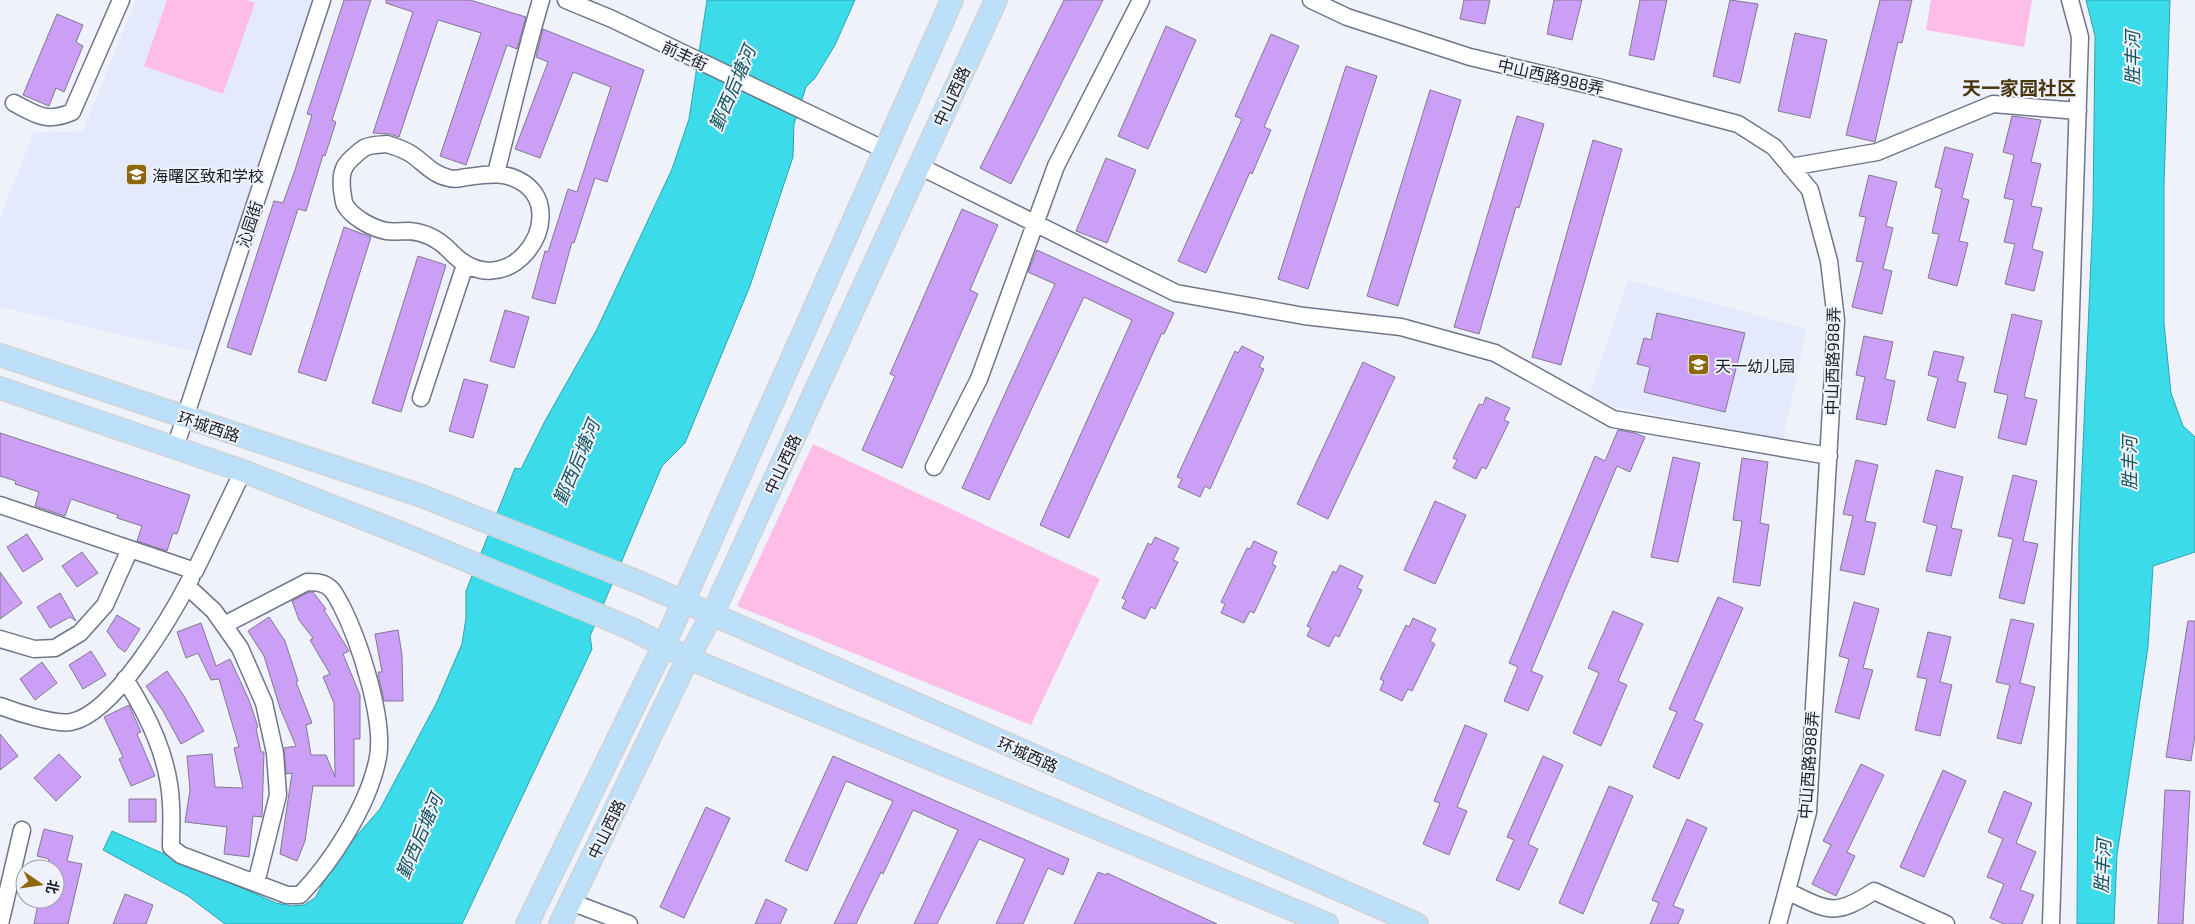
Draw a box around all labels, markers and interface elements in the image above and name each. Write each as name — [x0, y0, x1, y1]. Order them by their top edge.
water label: 胜丰河 — [2121, 28, 2143, 85]
street label: 前丰街 — [659, 36, 711, 74]
water label: 鄞西后塘河 — [704, 40, 761, 134]
street label: 中山西路988弄 — [1496, 55, 1606, 97]
street label: 中山西路 — [929, 63, 973, 129]
district label: 天一家园社区 — [1962, 76, 2076, 99]
school or university icon: 海曙区致和学校 — [124, 163, 148, 187]
place label: 海曙区致和学校 — [152, 166, 264, 185]
street label: 沁园街 — [233, 198, 265, 250]
street label: 中山西路988弄 — [1822, 307, 1842, 415]
school or university icon: 天一幼儿园 — [1687, 353, 1711, 377]
place label: 天一幼儿园 — [1715, 356, 1795, 375]
street label: 环城西路 — [176, 407, 242, 445]
water label: 鄞西后塘河 — [548, 414, 605, 508]
street label: 中山西路 — [760, 431, 804, 497]
water label: 胜丰河 — [2118, 433, 2140, 490]
street label: 中山西路988弄 — [1795, 710, 1821, 820]
street label: 环城西路 — [995, 732, 1061, 776]
water label: 鄞西后塘河 — [391, 788, 448, 882]
street label: 中山西路 — [583, 796, 629, 862]
water label: 胜丰河 — [2090, 835, 2115, 894]
north arrow — [15, 859, 65, 909]
text: 北 — [43, 878, 63, 896]

